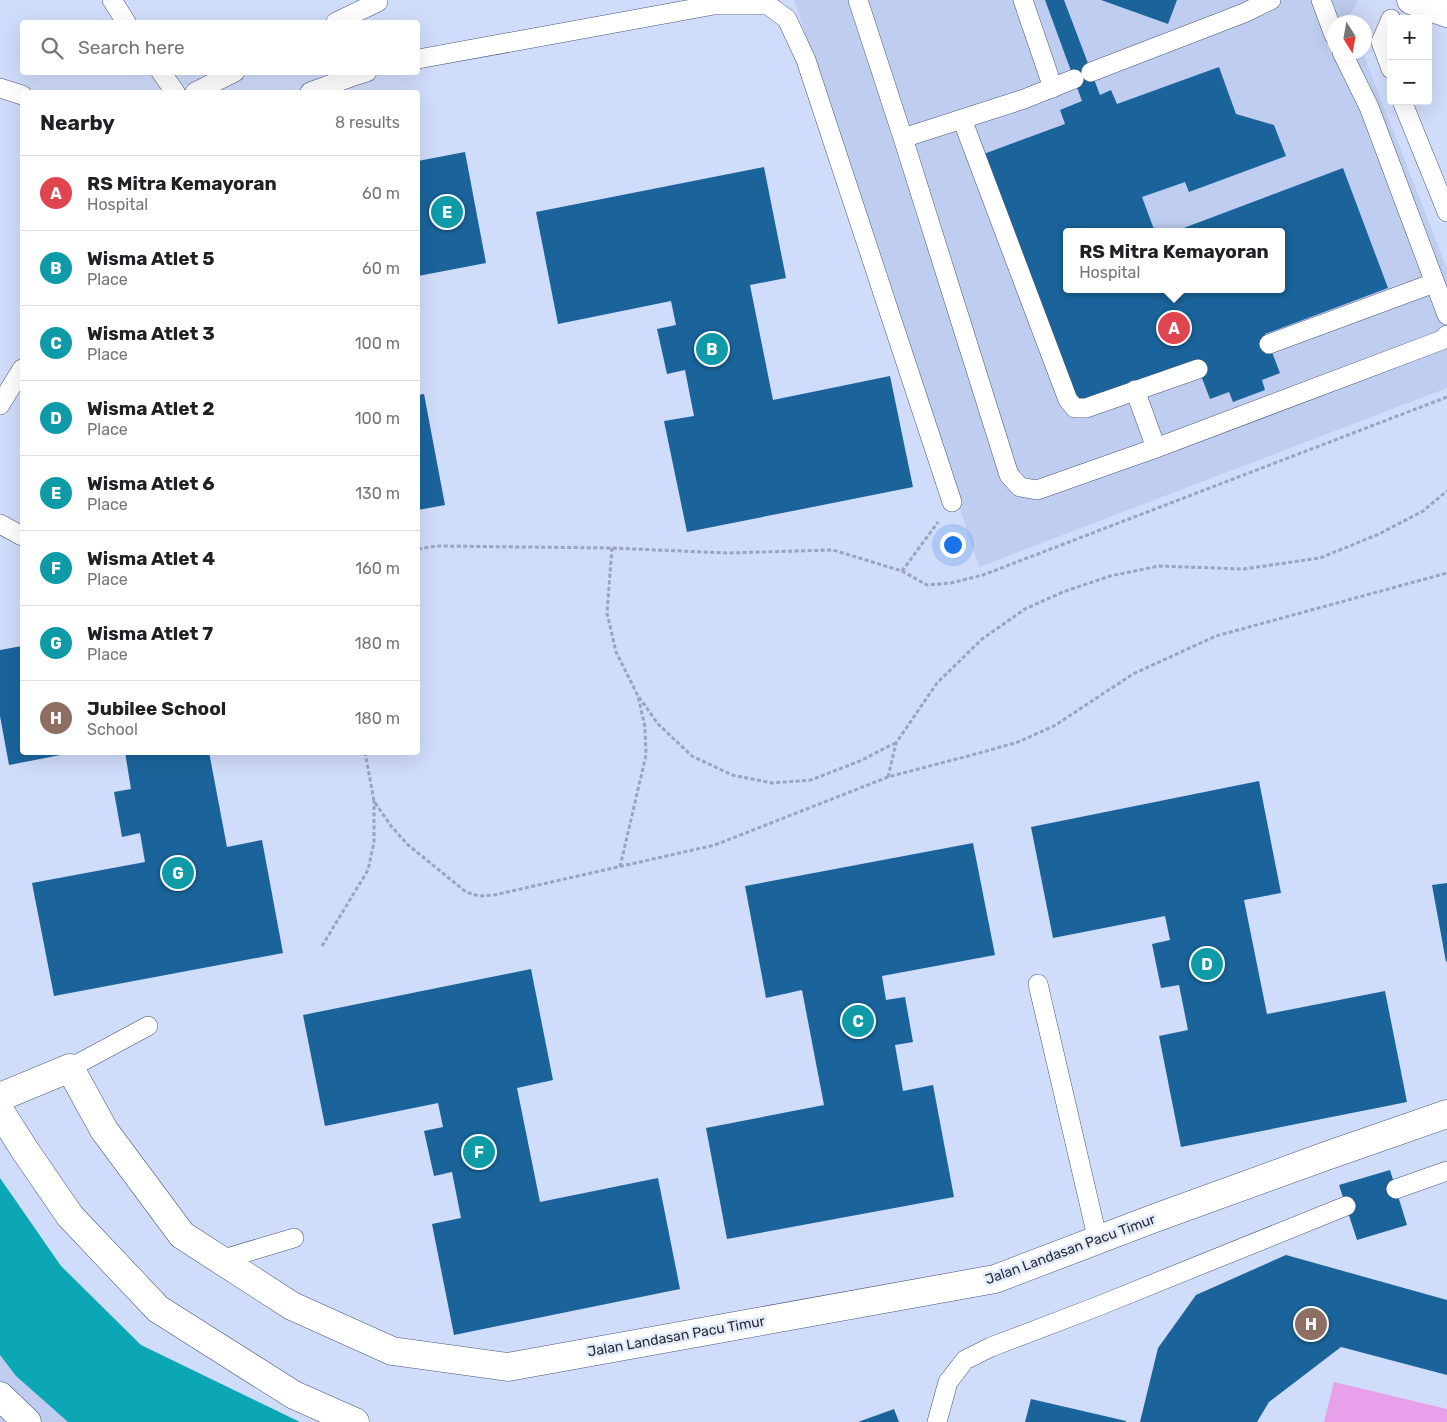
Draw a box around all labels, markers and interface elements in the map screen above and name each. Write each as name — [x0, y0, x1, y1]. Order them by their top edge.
north arrow — [1327, 15, 1372, 60]
map controls — [1387, 15, 1432, 105]
button: + — [1387, 15, 1432, 60]
search box — [20, 20, 420, 75]
icon: search — [38, 34, 66, 62]
text: Search here — [78, 36, 185, 59]
button: − — [1387, 60, 1432, 105]
text: Nearby — [40, 110, 115, 135]
text: 8 results — [335, 113, 400, 132]
text: RS Mitra Kemayoran — [87, 172, 277, 195]
text: A — [50, 184, 62, 203]
text: 60 m — [362, 184, 400, 203]
pin: E — [431, 193, 463, 231]
text: Hospital — [87, 195, 148, 214]
popup — [1063, 228, 1285, 293]
text: RS Mitra Kemayoran — [1079, 240, 1269, 263]
text: Wisma Atlet 5 — [87, 247, 215, 270]
text: B — [50, 259, 62, 278]
text: 60 m — [362, 259, 400, 278]
text: Hospital — [1079, 263, 1140, 282]
text: Place — [87, 270, 128, 289]
pin: A — [1158, 309, 1190, 347]
text: Wisma Atlet 3 — [87, 322, 215, 345]
pin: B — [696, 330, 728, 368]
text: C — [50, 334, 62, 353]
text: 100 m — [355, 334, 400, 353]
text: Place — [87, 345, 128, 364]
text: Wisma Atlet 2 — [87, 397, 215, 420]
text: D — [50, 409, 62, 428]
text: 100 m — [355, 409, 400, 428]
text: Place — [87, 420, 128, 439]
text: Wisma Atlet 6 — [87, 472, 215, 495]
text: E — [51, 484, 61, 503]
text: 130 m — [355, 484, 400, 503]
text: Place — [87, 495, 128, 514]
your location — [940, 532, 966, 558]
text: Wisma Atlet 4 — [87, 547, 215, 570]
text: F — [51, 559, 61, 578]
text: 160 m — [355, 559, 400, 578]
text: Place — [87, 570, 128, 589]
text: Wisma Atlet 7 — [87, 622, 213, 645]
text: G — [50, 634, 62, 653]
text: 180 m — [355, 634, 400, 653]
text: Place — [87, 645, 128, 664]
text: Jubilee School — [87, 697, 226, 720]
text: H — [50, 709, 62, 728]
text: 180 m — [355, 709, 400, 728]
text: School — [87, 720, 138, 739]
pin: G — [162, 854, 194, 892]
pin: D — [1191, 945, 1223, 983]
pin: C — [842, 1002, 874, 1040]
pin: F — [463, 1133, 495, 1171]
street label: Jalan Landasan Pacu Timur — [983, 1210, 1158, 1288]
pin: H — [1295, 1305, 1327, 1343]
street label: Jalan Landasan Pacu Timur — [586, 1312, 767, 1360]

